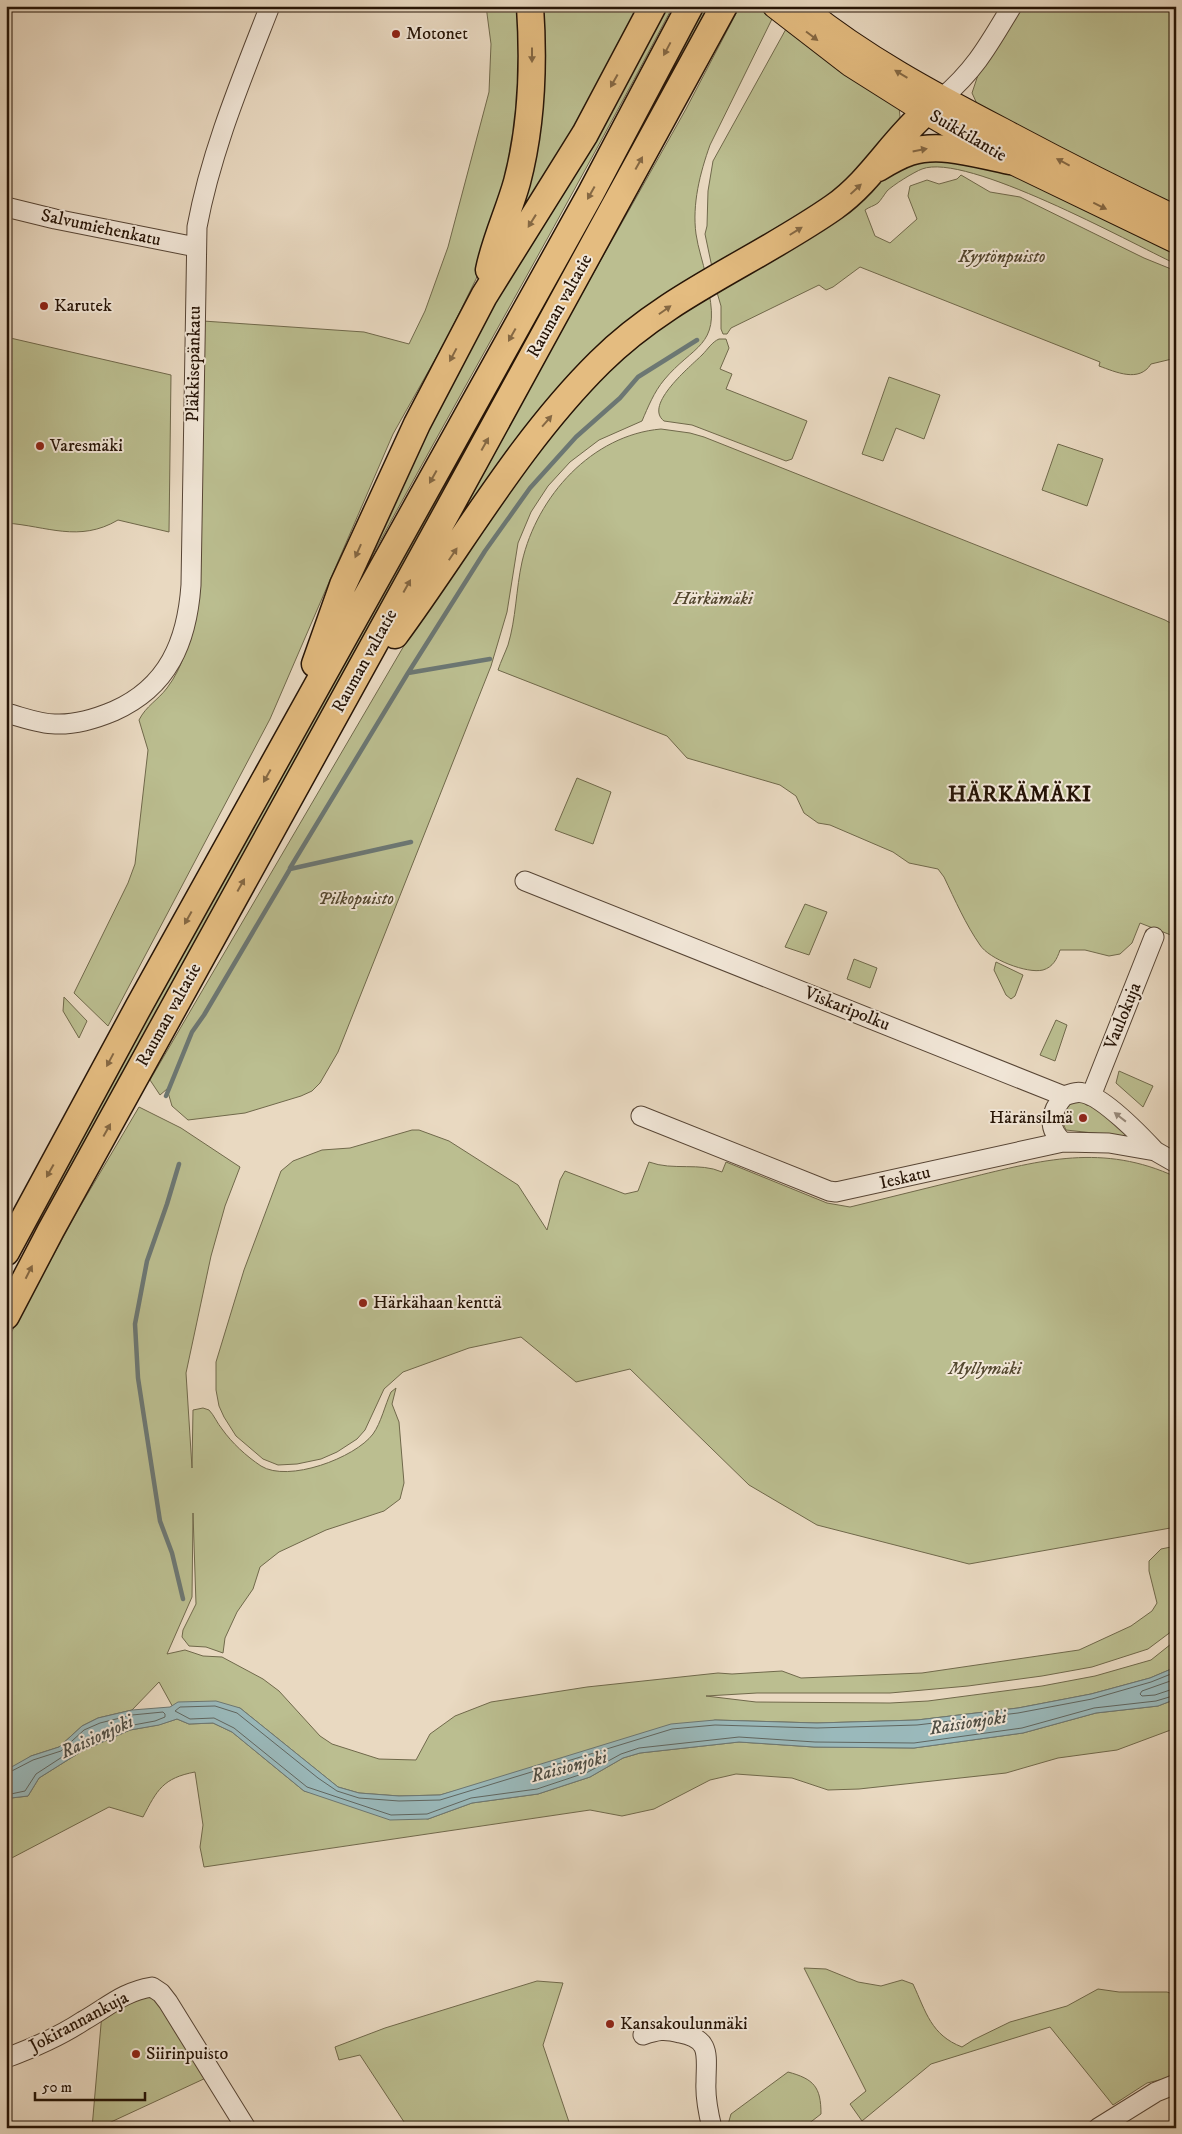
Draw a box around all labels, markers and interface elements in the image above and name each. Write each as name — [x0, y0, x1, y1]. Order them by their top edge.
place label: Motonet — [406, 23, 468, 45]
marker: Motonet — [390, 28, 402, 40]
one-way arrow — [805, 30, 818, 41]
one-way arrow — [663, 43, 672, 56]
one-way arrow — [528, 47, 536, 63]
one-way arrow — [895, 70, 908, 79]
one-way arrow — [610, 73, 618, 88]
street label: Suikkilantie — [925, 105, 1011, 167]
one-way arrow — [912, 146, 928, 154]
one-way arrow — [635, 156, 643, 170]
one-way arrow — [1055, 158, 1070, 166]
one-way arrow — [849, 183, 861, 195]
one-way arrow — [587, 185, 595, 200]
one-way arrow — [1093, 201, 1108, 210]
street label: Salvumiehenkatu — [39, 205, 163, 251]
one-way arrow — [527, 214, 537, 227]
one-way arrow — [790, 227, 803, 236]
park label: Kyytönpuisto — [958, 246, 1046, 268]
street label: Rauman valtatie — [523, 250, 597, 362]
place label: Karutek — [54, 295, 112, 317]
marker: Karutek — [38, 300, 50, 312]
street label: Pläkkisepänkatu — [182, 305, 206, 422]
one-way arrow — [658, 305, 672, 315]
one-way arrow — [508, 327, 516, 342]
one-way arrow — [449, 347, 457, 362]
one-way arrow — [541, 415, 552, 427]
place label: Varesmäki — [49, 435, 123, 457]
one-way arrow — [481, 436, 489, 451]
marker: Varesmäki — [34, 440, 46, 452]
one-way arrow — [429, 469, 437, 484]
one-way arrow — [353, 544, 361, 558]
one-way arrow — [448, 547, 458, 560]
one-way arrow — [402, 579, 411, 593]
park label: Härkämäki — [672, 588, 754, 610]
street label: Rauman valtatie — [328, 605, 402, 717]
one-way arrow — [263, 769, 271, 783]
district label: HÄRKÄMÄKI — [948, 780, 1092, 808]
one-way arrow — [237, 878, 246, 892]
park label: Pilkopuisto — [318, 888, 394, 910]
one-way arrow — [184, 912, 193, 925]
street label: Rauman valtatie — [132, 959, 206, 1071]
street label: Vaulokuja — [1099, 979, 1146, 1054]
street label: Viskaripolku — [800, 981, 893, 1036]
one-way arrow — [106, 1053, 114, 1068]
place label: Häränsilmä — [989, 1107, 1073, 1129]
marker: Häränsilmä — [1077, 1112, 1089, 1124]
one-way arrow — [1114, 1112, 1127, 1123]
one-way arrow — [102, 1123, 111, 1136]
street label: Ieskatu — [877, 1161, 933, 1195]
one-way arrow — [46, 1164, 55, 1178]
one-way arrow — [25, 1265, 33, 1280]
place label: Härkähaan kenttä — [373, 1292, 502, 1314]
marker: Härkähaan kenttä — [357, 1297, 369, 1309]
park label: Myllymäki — [947, 1358, 1023, 1380]
water label: Raisionjoki — [927, 1705, 1009, 1741]
water label: Raisionjoki — [56, 1710, 138, 1764]
water label: Raisionjoki — [527, 1746, 610, 1788]
street label: Jokirannankuja — [24, 1987, 133, 2058]
place label: Kansakoulunmäki — [620, 2013, 748, 2035]
marker: Kansakoulunmäki — [604, 2018, 616, 2030]
place label: Siirinpuisto — [146, 2043, 229, 2065]
marker: Siirinpuisto — [130, 2048, 142, 2060]
scale bar — [35, 2069, 145, 2101]
text: 50 m — [42, 2078, 72, 2097]

